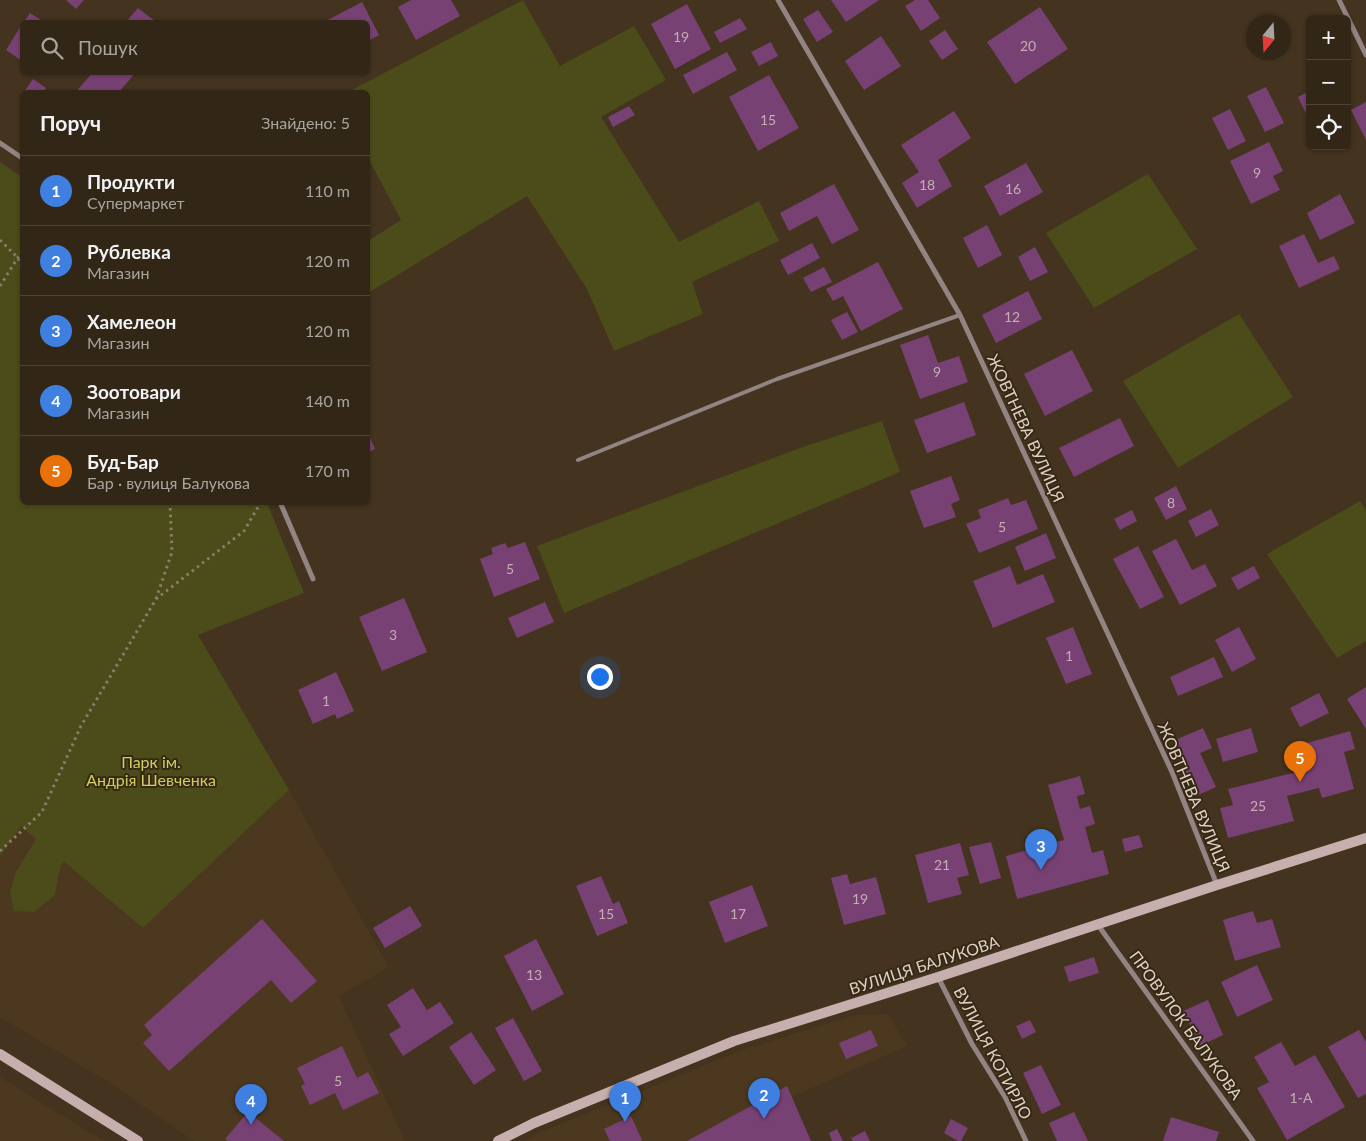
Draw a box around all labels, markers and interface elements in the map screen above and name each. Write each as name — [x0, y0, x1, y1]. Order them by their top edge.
north arrow — [1246, 15, 1291, 60]
map controls — [1306, 15, 1351, 150]
button: + — [1306, 15, 1351, 60]
search box — [20, 20, 370, 75]
house number: 19 — [673, 28, 689, 45]
icon: search — [38, 34, 66, 62]
text: Пошук — [78, 36, 138, 59]
house number: 20 — [1020, 37, 1036, 54]
button: − — [1306, 60, 1351, 105]
button: locate — [1306, 105, 1351, 150]
text: Поруч — [40, 110, 101, 135]
house number: 15 — [760, 111, 776, 128]
text: Знайдено: 5 — [261, 113, 350, 132]
house number: 9 — [1253, 164, 1261, 181]
text: Продукти — [87, 170, 175, 193]
house number: 18 — [919, 176, 935, 193]
house number: 16 — [1005, 180, 1021, 197]
text: 1 — [51, 181, 61, 200]
text: 110 m — [305, 181, 350, 200]
text: Супермаркет — [87, 193, 185, 212]
text: Рублевка — [87, 240, 171, 263]
text: 2 — [51, 251, 61, 270]
text: 120 m — [305, 251, 350, 270]
text: Магазин — [87, 263, 149, 282]
house number: 12 — [1004, 308, 1020, 325]
text: Хамелеон — [87, 310, 176, 333]
text: 3 — [51, 321, 61, 340]
text: 120 m — [305, 321, 350, 340]
text: Магазин — [87, 333, 149, 352]
street label: ЖОВТНЕВА ВУЛИЦЯ — [984, 351, 1069, 505]
house number: 9 — [933, 363, 941, 380]
text: Зоотовари — [87, 380, 181, 403]
text: 4 — [51, 391, 61, 410]
text: 140 m — [305, 391, 350, 410]
text: Магазин — [87, 403, 149, 422]
text: Буд-Бар — [87, 450, 159, 473]
text: 5 — [51, 461, 61, 480]
text: 170 m — [305, 461, 350, 480]
text: Бар · вулиця Балукова — [87, 473, 250, 492]
house number: 8 — [1167, 494, 1175, 511]
house number: 5 — [998, 518, 1006, 535]
house number: 5 — [506, 560, 514, 577]
house number: 3 — [389, 626, 397, 643]
house number: 1 — [1065, 647, 1073, 664]
your location — [587, 664, 613, 690]
house number: 1 — [322, 692, 330, 709]
street label: ЖОВТНЕВА ВУЛИЦЯ — [1154, 719, 1235, 875]
pin: 5 — [1284, 741, 1316, 782]
park label: Парк ім. Андрія Шевченка — [86, 752, 216, 789]
house number: 25 — [1250, 797, 1266, 814]
pin: 3 — [1025, 829, 1057, 870]
house number: 21 — [934, 856, 950, 873]
house number: 19 — [852, 890, 868, 907]
house number: 15 — [598, 905, 614, 922]
house number: 17 — [730, 905, 746, 922]
street label: ВУЛИЦЯ БАЛУКОВА — [846, 931, 1001, 998]
street label: ПРОВУЛОК БАЛУКОВА — [1126, 947, 1247, 1103]
house number: 13 — [526, 966, 542, 983]
street label: ВУЛИЦЯ КОТИРЛО — [950, 983, 1037, 1122]
house number: 5 — [334, 1072, 342, 1089]
pin: 2 — [748, 1078, 780, 1119]
pin: 1 — [609, 1081, 641, 1122]
pin: 4 — [235, 1084, 267, 1125]
house number: 1-А — [1290, 1089, 1313, 1106]

